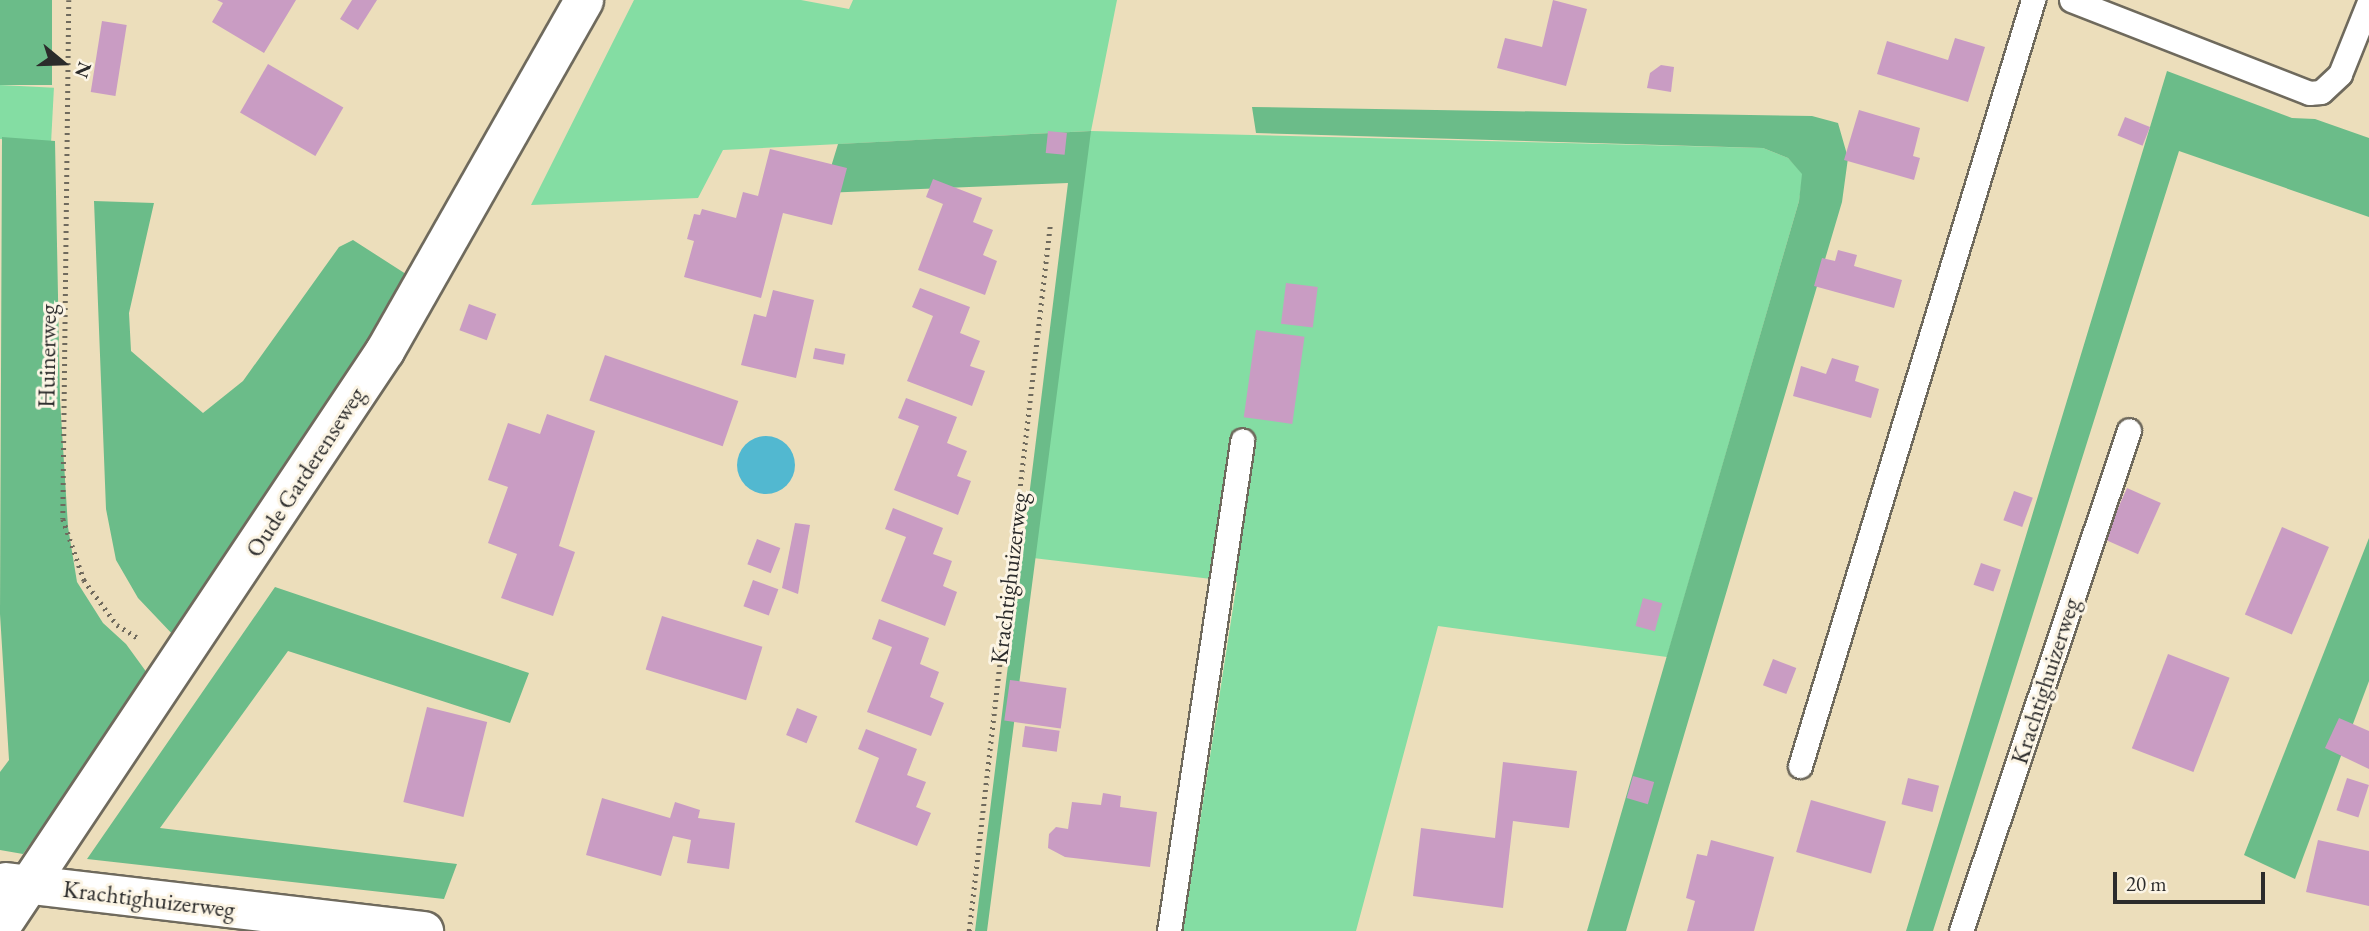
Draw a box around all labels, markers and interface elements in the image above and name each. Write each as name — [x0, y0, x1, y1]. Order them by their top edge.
north arrow — [28, 28, 98, 98]
text: N — [69, 59, 98, 81]
street label: Huinerweg — [32, 304, 62, 408]
street label: Oude Garderenseweg — [239, 382, 371, 562]
street label: Krachtighuizerweg — [984, 490, 1034, 666]
street label: Krachtighuizerweg — [2005, 594, 2085, 768]
scale bar — [2117, 858, 2269, 902]
text: 20 m — [2126, 870, 2167, 897]
street label: Krachtighuizerweg — [61, 874, 237, 924]

